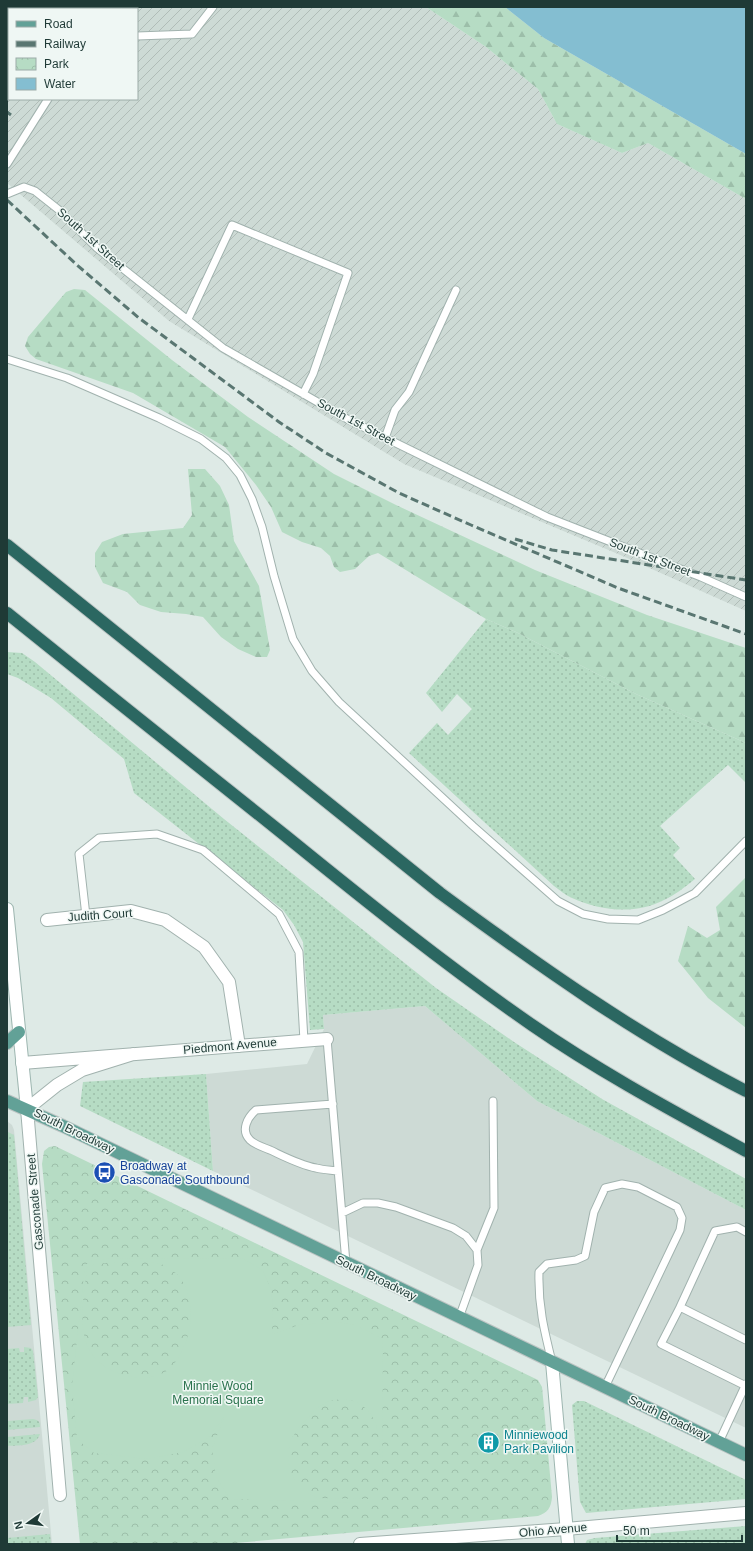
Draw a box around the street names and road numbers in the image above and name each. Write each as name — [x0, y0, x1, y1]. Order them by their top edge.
street label: South 1st Street — [54, 205, 128, 273]
street label: South 1st Street — [315, 396, 398, 449]
street label: South 1st Street — [607, 535, 693, 579]
street label: Judith Court — [67, 906, 133, 924]
street label: Piedmont Avenue — [183, 1035, 278, 1057]
street label: South Broadway — [31, 1105, 117, 1157]
street label: Gasconade Street — [24, 1153, 46, 1251]
street label: South Broadway — [333, 1252, 419, 1304]
street label: South Broadway — [626, 1392, 712, 1444]
street label: Ohio Avenue — [518, 1520, 588, 1540]

